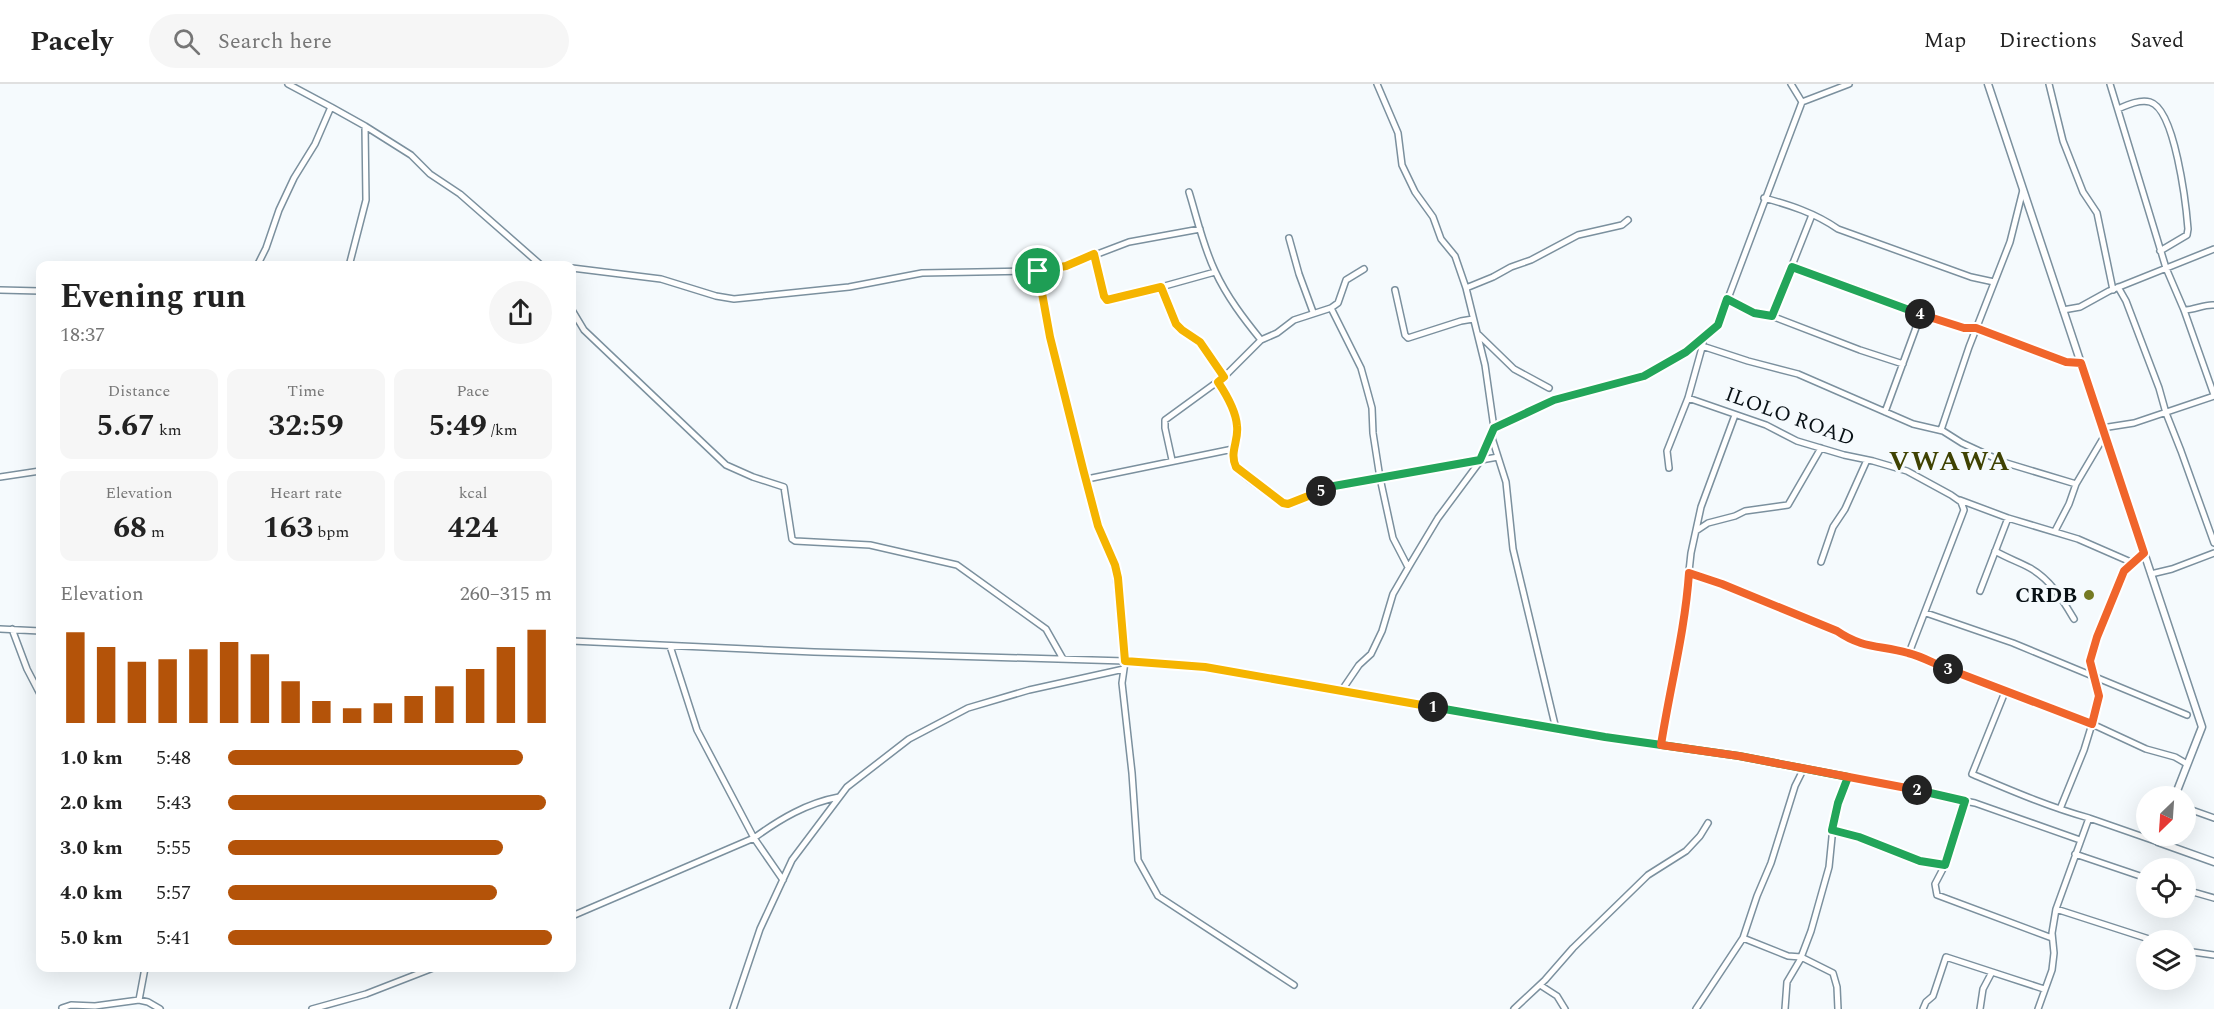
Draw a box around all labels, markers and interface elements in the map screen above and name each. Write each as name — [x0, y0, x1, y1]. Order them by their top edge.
search box — [149, 14, 569, 68]
text: Pacely — [30, 20, 113, 63]
icon: search — [170, 25, 203, 58]
text: Search here — [218, 25, 332, 58]
text: Map — [1924, 25, 1966, 57]
text: Directions — [1999, 25, 2097, 57]
text: Saved — [2130, 25, 2184, 57]
pin — [1012, 245, 1063, 296]
icon: arrive — [1021, 254, 1054, 287]
text: Evening run — [60, 272, 246, 322]
button: share — [489, 281, 552, 344]
pin: 4 — [1905, 299, 1935, 329]
text: 4 — [1916, 302, 1924, 326]
text: 18:37 — [60, 320, 105, 350]
text: Distance — [108, 379, 170, 403]
text: Time — [287, 379, 325, 403]
text: Pace — [456, 379, 490, 403]
street label: ILOLO ROAD — [1720, 379, 1859, 455]
text: 5.67 — [96, 403, 155, 449]
text: 32:59 — [268, 403, 344, 449]
text: 5:49 — [428, 403, 487, 449]
text: km — [155, 418, 182, 442]
text: /km — [487, 418, 518, 442]
district label: VWAWA — [1889, 441, 2011, 483]
pin: 5 — [1306, 476, 1336, 506]
text: 5 — [1317, 479, 1325, 503]
text: Elevation — [105, 481, 173, 505]
text: Heart rate — [270, 481, 342, 505]
text: kcal — [459, 481, 487, 505]
text: 68 — [113, 505, 147, 551]
text: 163 — [263, 505, 313, 551]
text: 424 — [448, 505, 498, 551]
text: m — [147, 520, 165, 544]
text: bpm — [313, 520, 349, 544]
text: Elevation — [60, 579, 144, 609]
text: 260–315 m — [460, 579, 552, 609]
place label: CRDB — [2015, 580, 2077, 612]
marker: CRDB — [2082, 588, 2096, 602]
pin: 3 — [1933, 654, 1963, 684]
text: 3 — [1944, 657, 1952, 681]
pin: 1 — [1418, 692, 1448, 722]
text: 1 — [1429, 695, 1437, 719]
text: 1.0 km — [60, 743, 123, 773]
text: 5:48 — [156, 743, 191, 773]
pin: 2 — [1902, 775, 1932, 805]
text: 2 — [1913, 778, 1921, 802]
north arrow — [2136, 786, 2196, 846]
map controls — [2136, 786, 2196, 990]
text: 2.0 km — [60, 788, 123, 818]
text: 5:43 — [156, 788, 191, 818]
text: 3.0 km — [60, 833, 123, 863]
text: 5:55 — [156, 833, 191, 863]
button: locate — [2136, 858, 2196, 918]
text: 4.0 km — [60, 878, 123, 908]
text: 5:57 — [156, 878, 191, 908]
text: 5.0 km — [60, 923, 123, 953]
text: 5:41 — [156, 923, 191, 953]
button: layers — [2136, 930, 2196, 990]

